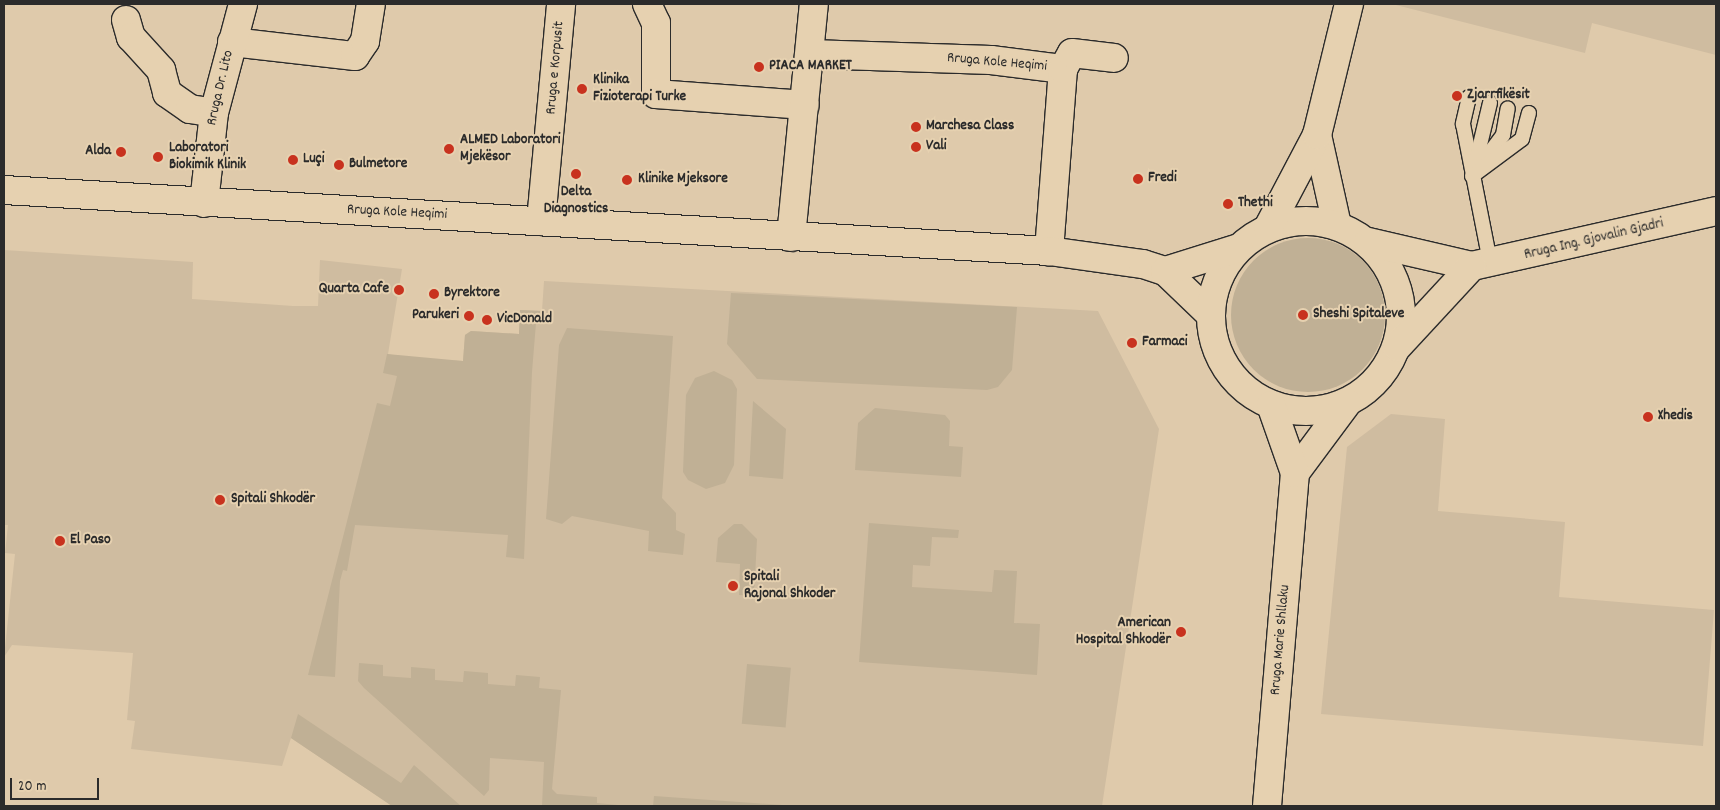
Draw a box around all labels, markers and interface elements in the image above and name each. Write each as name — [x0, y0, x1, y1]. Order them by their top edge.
street label: Rruga e Korpusit — [543, 21, 569, 115]
street label: Rruga Dr. Lito — [204, 49, 238, 127]
street label: Rruga Kole Heqimi — [946, 50, 1048, 76]
place label: PIACA MARKET — [769, 58, 852, 76]
marker: PIACA MARKET — [753, 61, 765, 73]
place label: Klinika Fizioterapi Turke — [593, 71, 686, 106]
marker: Klinika Fizioterapi Turke — [575, 82, 589, 96]
place label: Zjarrfikësit — [1467, 87, 1530, 105]
marker: Zjarrfikësit — [1451, 90, 1463, 102]
place label: Marchesa Class — [926, 118, 1014, 136]
marker: Marchesa Class — [910, 121, 922, 133]
place label: ALMED Laboratori Mjekësor — [460, 131, 561, 166]
place label: Vali — [926, 138, 947, 156]
place label: Laboratori Biokimik Klinik — [169, 139, 246, 174]
marker: Vali — [910, 141, 922, 153]
marker: ALMED Laboratori Mjekësor — [442, 142, 456, 156]
place label: Alda — [85, 143, 111, 161]
marker: Alda — [115, 146, 127, 158]
marker: Laboratori Biokimik Klinik — [151, 150, 165, 164]
place label: Luçi — [303, 151, 324, 169]
marker: Luçi — [287, 154, 299, 166]
place label: Bulmetore — [349, 156, 407, 174]
marker: Bulmetore — [333, 159, 345, 171]
marker: Delta Diagnostics — [569, 167, 583, 181]
place label: Fredi — [1148, 170, 1177, 188]
place label: Klinike Mjeksore — [638, 171, 728, 189]
marker: Klinike Mjeksore — [620, 173, 634, 187]
marker: Fredi — [1132, 173, 1144, 185]
place label: Delta Diagnostics — [544, 183, 608, 218]
place label: Thethi — [1238, 195, 1273, 213]
marker: Thethi — [1222, 198, 1234, 210]
street label: Rruga Kole Heqimi — [346, 201, 448, 225]
street label: Rruga Ing. Gjovalin Gjadri — [1523, 215, 1665, 265]
place label: Quarta Cafe — [319, 281, 389, 299]
marker: Quarta Cafe — [393, 284, 405, 296]
place label: Byrektore — [444, 285, 500, 303]
marker: Byrektore — [428, 288, 440, 300]
place label: Sheshi Spitaleve — [1313, 306, 1404, 324]
place label: Parukeri — [412, 307, 459, 325]
marker: Sheshi Spitaleve — [1297, 309, 1309, 321]
marker: Parukeri — [463, 310, 475, 322]
place label: VicDonald — [497, 311, 552, 329]
marker: VicDonald — [481, 314, 493, 326]
place label: Farmaci — [1142, 334, 1187, 352]
marker: Farmaci — [1126, 337, 1138, 349]
place label: Xhedis — [1658, 408, 1693, 426]
marker: Xhedis — [1642, 411, 1654, 423]
place label: Spitali Shkodër — [231, 491, 315, 509]
marker: Spitali Shkodër — [213, 493, 227, 507]
place label: El Paso — [70, 532, 111, 550]
marker: El Paso — [54, 535, 66, 547]
place label: Spitali Rajonal Shkoder — [744, 568, 835, 603]
marker: Spitali Rajonal Shkoder — [726, 579, 740, 593]
street label: Rruga Marie Shllaku — [1267, 584, 1295, 696]
place label: American Hospital Shkodër — [1076, 614, 1171, 649]
marker: American Hospital Shkodër — [1175, 626, 1187, 638]
scale bar — [12, 768, 101, 800]
text: 20 m — [18, 776, 46, 798]

